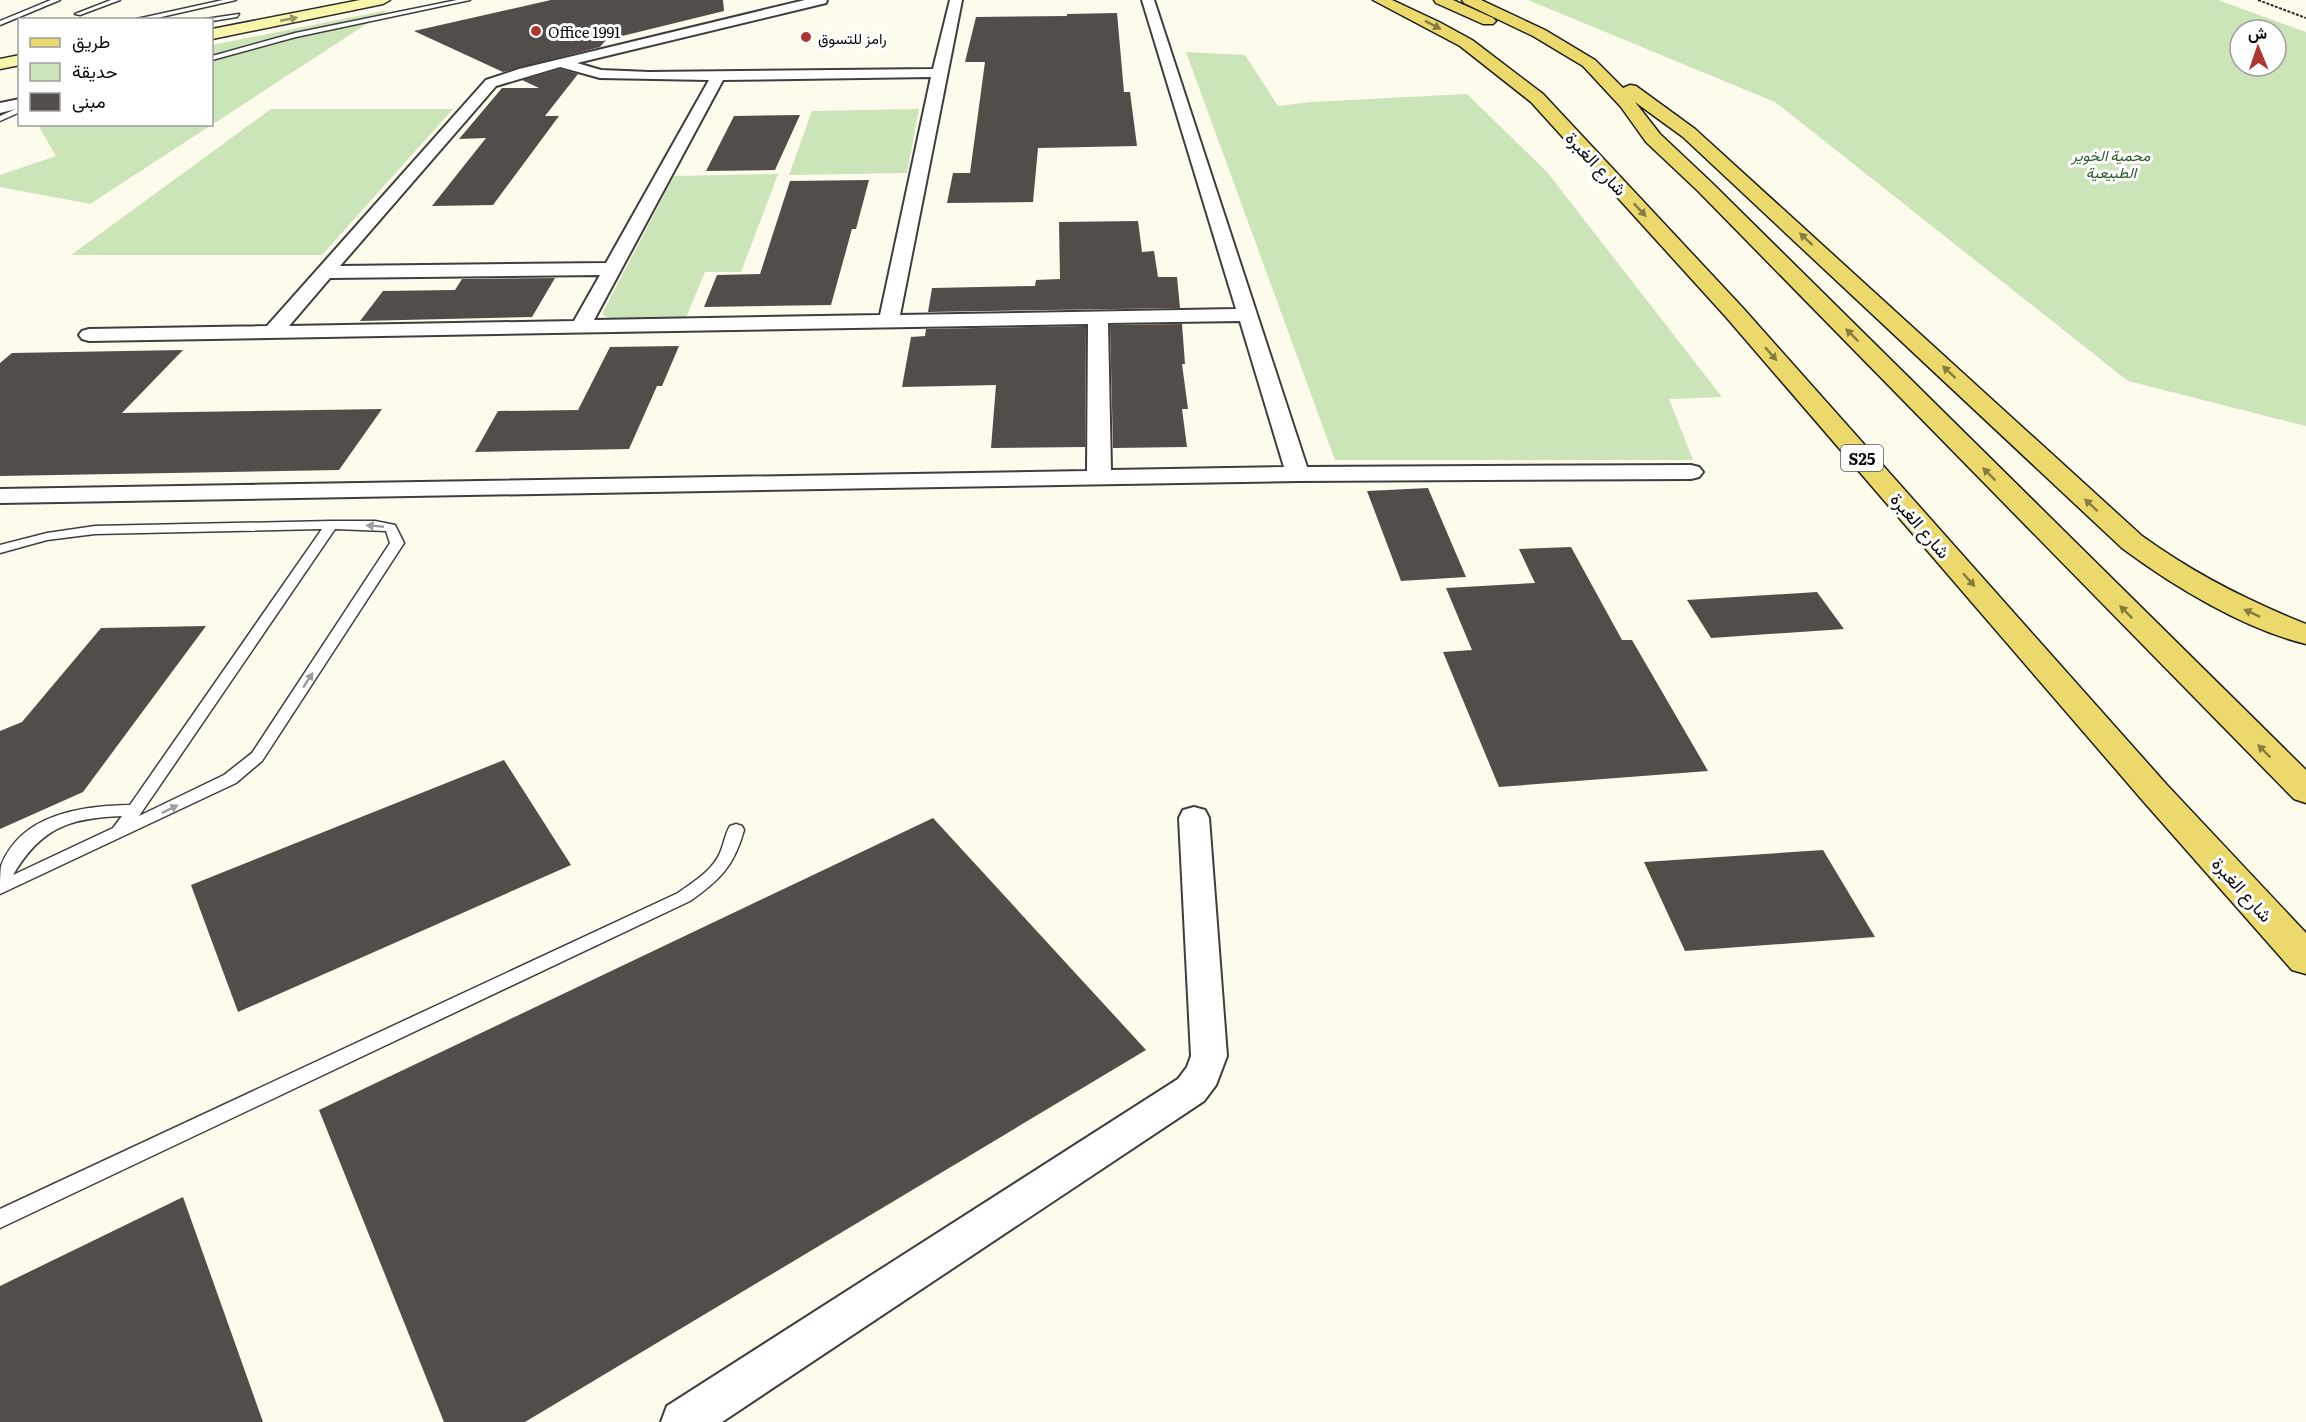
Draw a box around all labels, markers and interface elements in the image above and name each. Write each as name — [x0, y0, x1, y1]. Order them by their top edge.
one-way arrow — [280, 14, 299, 23]
legend — [18, 18, 213, 126]
north arrow — [2228, 18, 2288, 78]
place label: Office 1991 — [548, 20, 620, 43]
one-way arrow — [1425, 20, 1442, 30]
text: ش — [2247, 20, 2267, 44]
marker: Office 1991 — [529, 24, 543, 38]
place label: رامز للتسوق — [818, 26, 887, 49]
text: طريق — [72, 27, 110, 54]
marker: رامز للتسوق — [799, 30, 813, 44]
text: حديقة — [72, 57, 118, 84]
text: مبنى — [72, 87, 106, 114]
street label: شارع الغبرة — [1560, 125, 1634, 201]
park label: محمية الخوير الطبيعية — [2071, 143, 2151, 183]
one-way arrow — [1633, 202, 1647, 217]
one-way arrow — [1798, 232, 1813, 246]
one-way arrow — [1845, 328, 1859, 342]
one-way arrow — [1764, 346, 1777, 361]
one-way arrow — [1941, 365, 1956, 379]
road number: S25 — [1841, 445, 1883, 471]
one-way arrow — [1983, 467, 1997, 481]
street label: شارع الغبرة — [1885, 486, 1957, 564]
one-way arrow — [2084, 498, 2099, 512]
one-way arrow — [365, 521, 384, 531]
one-way arrow — [1962, 572, 1975, 588]
one-way arrow — [2120, 606, 2134, 620]
one-way arrow — [2243, 608, 2260, 617]
one-way arrow — [302, 672, 314, 688]
one-way arrow — [2257, 744, 2271, 758]
one-way arrow — [161, 804, 178, 813]
street label: شارع الغبرة — [2206, 850, 2280, 928]

